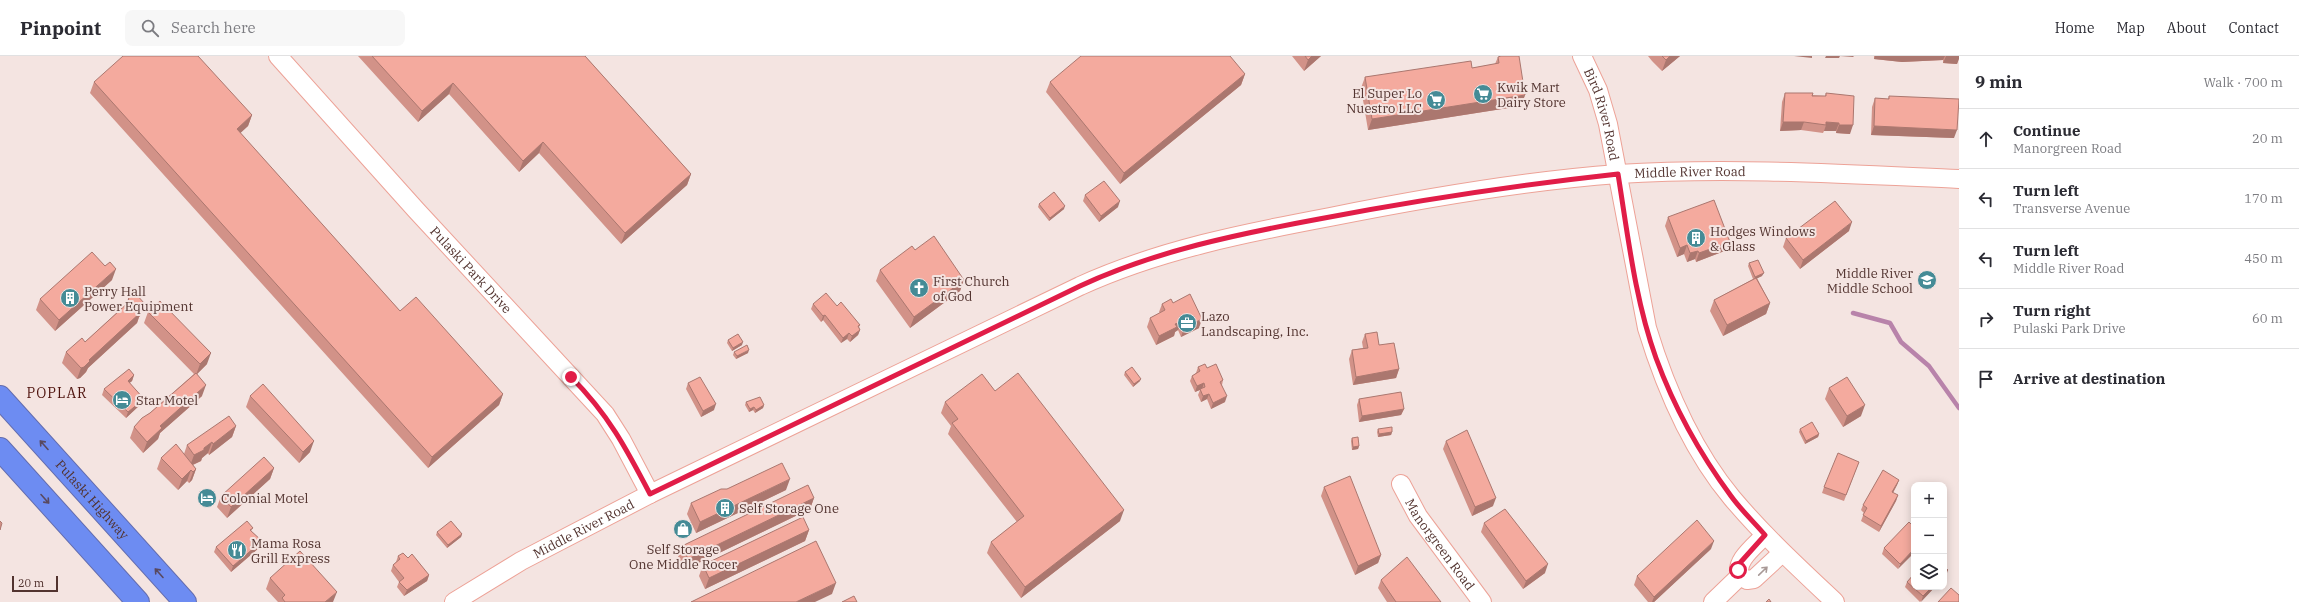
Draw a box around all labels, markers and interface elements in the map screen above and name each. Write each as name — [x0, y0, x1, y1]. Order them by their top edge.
search box — [125, 10, 405, 46]
text: Pinpoint — [20, 16, 101, 40]
icon: search — [139, 17, 161, 39]
text: Search here — [171, 18, 256, 37]
text: Home — [2055, 19, 2094, 37]
text: Map — [2116, 19, 2145, 37]
text: About — [2167, 19, 2206, 37]
text: Contact — [2228, 19, 2279, 37]
street label: Bird River Road — [1580, 65, 1623, 162]
text: 9 min — [1975, 71, 2023, 93]
text: Walk · 700 m — [2204, 74, 2283, 91]
place label: Kwik Mart Dairy Store — [1497, 79, 1566, 111]
supermarket icon: Kwik Mart Dairy Store — [1472, 83, 1494, 105]
place label: El Super Lo Nuestro LLC — [1346, 85, 1422, 117]
supermarket icon: El Super Lo Nuestro LLC — [1425, 89, 1447, 111]
text: Continue — [2013, 121, 2080, 140]
icon: ahead — [1975, 128, 1997, 150]
text: 20 m — [2252, 130, 2283, 147]
text: Manorgreen Road — [2013, 140, 2122, 157]
street label: Middle River Road — [1634, 163, 1746, 182]
text: Turn left — [2013, 181, 2079, 200]
icon: left — [1975, 188, 1997, 210]
text: 170 m — [2244, 190, 2283, 207]
text: Transverse Avenue — [2013, 200, 2130, 217]
street label: Pulaski Park Drive — [427, 223, 516, 317]
place label: Hodges Windows & Glass — [1710, 223, 1815, 255]
building icon: Hodges Windows & Glass — [1685, 227, 1707, 249]
text: Turn left — [2013, 241, 2079, 260]
icon: left — [1975, 248, 1997, 270]
text: 450 m — [2244, 250, 2283, 267]
text: Middle River Road — [2013, 260, 2125, 277]
place label: Middle River Middle School — [1827, 265, 1913, 297]
school or university icon: Middle River Middle School — [1916, 269, 1938, 291]
place label: First Church of God — [933, 273, 1010, 305]
church icon: First Church of God — [908, 277, 930, 299]
place label: Perry Hall Power Equipment — [84, 283, 194, 315]
building icon: Perry Hall Power Equipment — [59, 287, 81, 309]
text: Turn right — [2013, 301, 2091, 320]
place label: Lazo Landscaping, Inc. — [1201, 308, 1309, 340]
icon: right — [1975, 308, 1997, 330]
text: 60 m — [2252, 310, 2283, 327]
office icon: Lazo Landscaping, Inc. — [1176, 312, 1198, 334]
text: Pulaski Park Drive — [2013, 320, 2125, 337]
route end — [562, 368, 580, 386]
icon: arrive — [1975, 368, 1997, 390]
text: Arrive at destination — [2013, 369, 2165, 388]
district label: POPLAR — [27, 384, 88, 402]
hotel icon: Star Motel — [111, 389, 133, 411]
place label: Star Motel — [136, 392, 198, 409]
one-way arrow — [39, 440, 49, 450]
street label: Pulaski Highway — [52, 456, 133, 543]
map controls — [1911, 482, 1947, 590]
button: + — [1911, 482, 1947, 518]
hotel icon: Colonial Motel — [196, 487, 218, 509]
place label: Colonial Motel — [221, 490, 309, 507]
one-way arrow — [40, 494, 49, 504]
street label: Middle River Road — [530, 495, 637, 562]
street label: Manorgreen Road — [1402, 495, 1479, 594]
building icon: Self Storage One — [714, 497, 736, 519]
place label: Self Storage One — [739, 500, 839, 517]
shop icon: Self Storage One Middle Rocer — [672, 518, 694, 540]
button: − — [1911, 518, 1947, 554]
place label: Mama Rosa Grill Express — [251, 535, 330, 567]
restaurant icon: Mama Rosa Grill Express — [226, 539, 248, 561]
place label: Self Storage One Middle Rocer — [629, 541, 737, 573]
button: layers — [1911, 554, 1947, 590]
route start — [1729, 561, 1747, 579]
one-way arrow — [1758, 566, 1768, 576]
one-way arrow — [155, 568, 164, 578]
scale bar — [12, 574, 58, 593]
text: 20 m — [18, 576, 44, 590]

